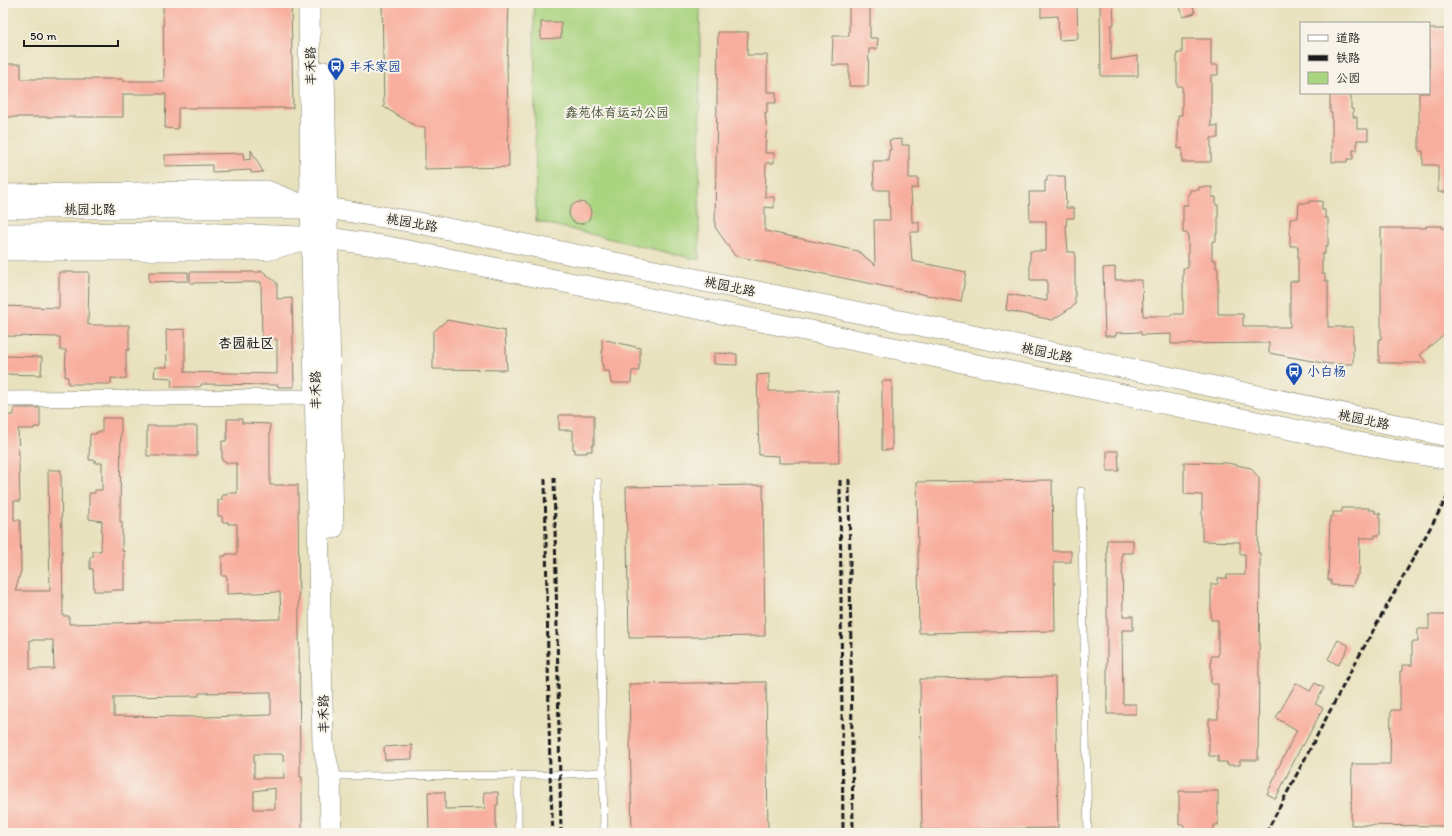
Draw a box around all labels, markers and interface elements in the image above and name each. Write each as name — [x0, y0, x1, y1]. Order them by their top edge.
scale bar — [24, 22, 118, 48]
legend — [1300, 22, 1430, 94]
text: 50 m — [30, 29, 56, 43]
text: 道路 — [1336, 31, 1360, 45]
street label: 丰禾路 — [303, 46, 318, 86]
text: 铁路 — [1336, 51, 1360, 65]
bus stop icon: 丰禾家园 — [326, 56, 346, 81]
place label: 丰禾家园 — [349, 59, 401, 74]
text: 公园 — [1336, 71, 1360, 85]
park label: 鑫苑体育运动公园 — [565, 105, 669, 120]
street label: 桃园北路 — [64, 202, 116, 217]
street label: 桃园北路 — [385, 211, 439, 234]
street label: 桃园北路 — [703, 274, 757, 299]
district label: 杏园社区 — [218, 335, 274, 352]
street label: 桃园北路 — [1020, 340, 1074, 365]
bus stop icon: 小白杨 — [1284, 361, 1304, 386]
place label: 小白杨 — [1307, 364, 1346, 379]
street label: 丰禾路 — [308, 370, 323, 410]
street label: 桃园北路 — [1337, 407, 1391, 432]
street label: 丰禾路 — [316, 694, 331, 734]

